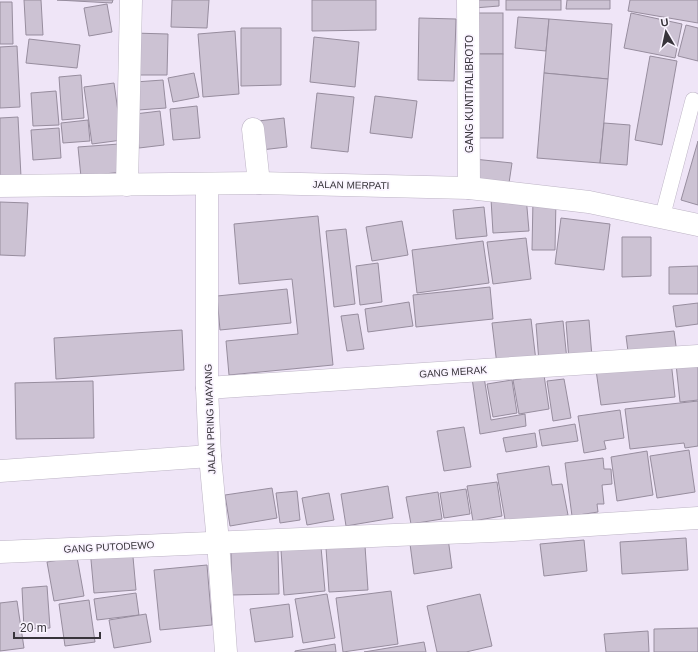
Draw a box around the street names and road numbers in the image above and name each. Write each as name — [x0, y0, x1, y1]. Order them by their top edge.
street label: GANG KUNTITALIBROTO — [464, 35, 475, 153]
street label: JALAN MERPATI — [312, 179, 390, 191]
street label: JALAN PRING MAYANG — [203, 364, 217, 474]
street label: GANG MERAK — [419, 364, 488, 380]
street label: GANG PUTODEWO — [63, 539, 155, 555]

